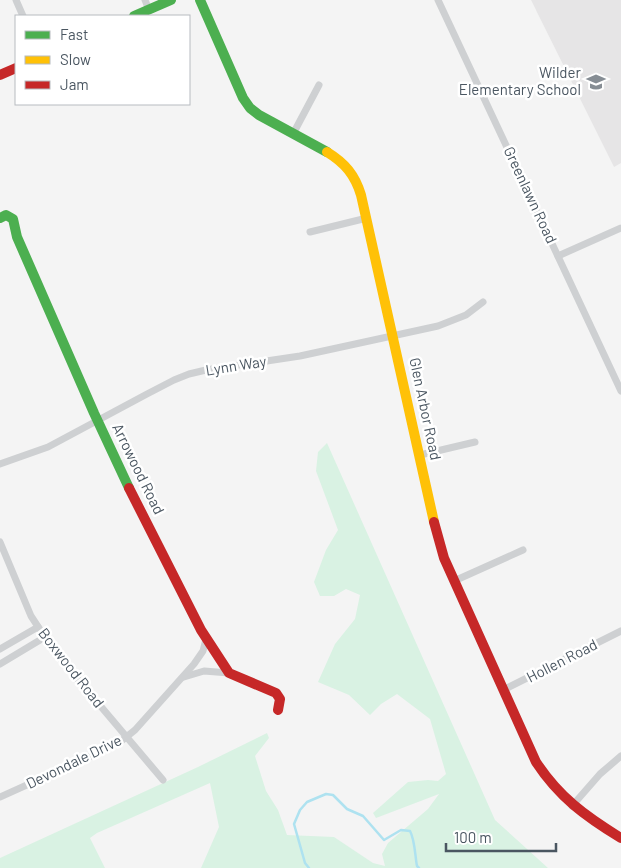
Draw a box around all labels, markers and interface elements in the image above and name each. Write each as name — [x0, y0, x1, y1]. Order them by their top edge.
legend — [15, 15, 190, 105]
text: Fast — [60, 25, 88, 43]
text: Slow — [60, 50, 91, 68]
place label: Wilder Elementary School — [459, 63, 582, 98]
school or university icon: Wilder Elementary School — [585, 71, 607, 93]
text: Jam — [60, 75, 89, 93]
street label: Greenlawn Road — [501, 143, 561, 246]
street label: Lynn Way — [204, 351, 268, 379]
street label: Glen Arbor Road — [406, 356, 446, 462]
street label: Arrowood Road — [109, 420, 169, 517]
street label: Boxwood Road — [35, 624, 108, 711]
street label: Hollen Road — [523, 635, 600, 686]
street label: Devondale Drive — [23, 730, 124, 792]
scale bar — [446, 820, 556, 852]
text: 100 m — [454, 828, 492, 846]

